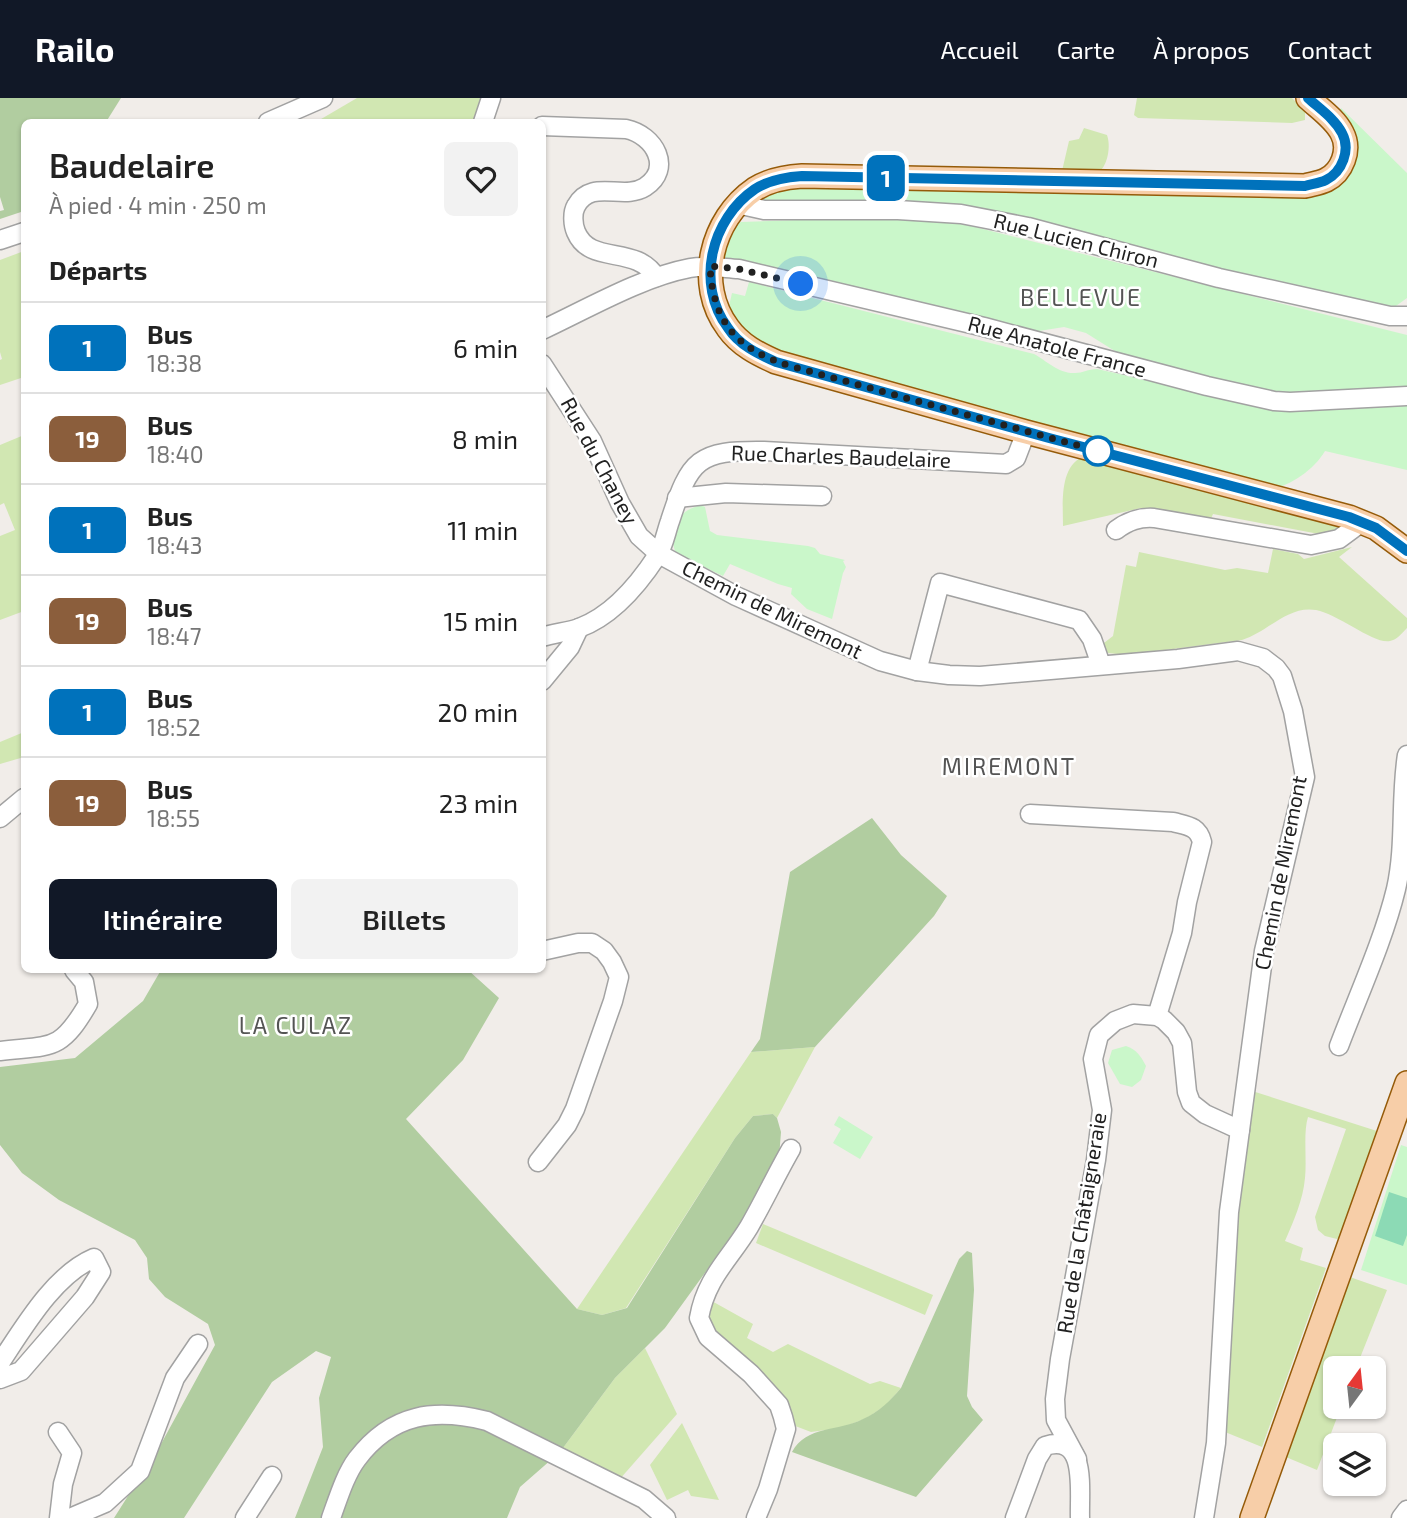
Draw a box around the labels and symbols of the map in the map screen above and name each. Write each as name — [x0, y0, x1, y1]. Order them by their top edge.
line badge: 1 — [863, 155, 909, 201]
street label: Rue Lucien Chiron — [991, 207, 1161, 272]
your location — [783, 266, 818, 301]
district label: BELLEVUE — [1020, 283, 1142, 311]
street label: Rue Anatole France — [965, 310, 1149, 381]
street label: Rue du Chaney — [556, 393, 644, 528]
unlabelled marker — [1083, 436, 1113, 466]
street label: Rue Charles Baudelaire — [731, 439, 951, 472]
street label: Chemin de Miremont — [678, 554, 867, 663]
district label: MIREMONT — [942, 752, 1076, 780]
street label: Chemin de Miremont — [1248, 773, 1311, 972]
district label: LA CULAZ — [239, 1011, 353, 1039]
street label: Rue de la Châtaigneraie — [1051, 1110, 1110, 1335]
north arrow — [1323, 1356, 1386, 1419]

